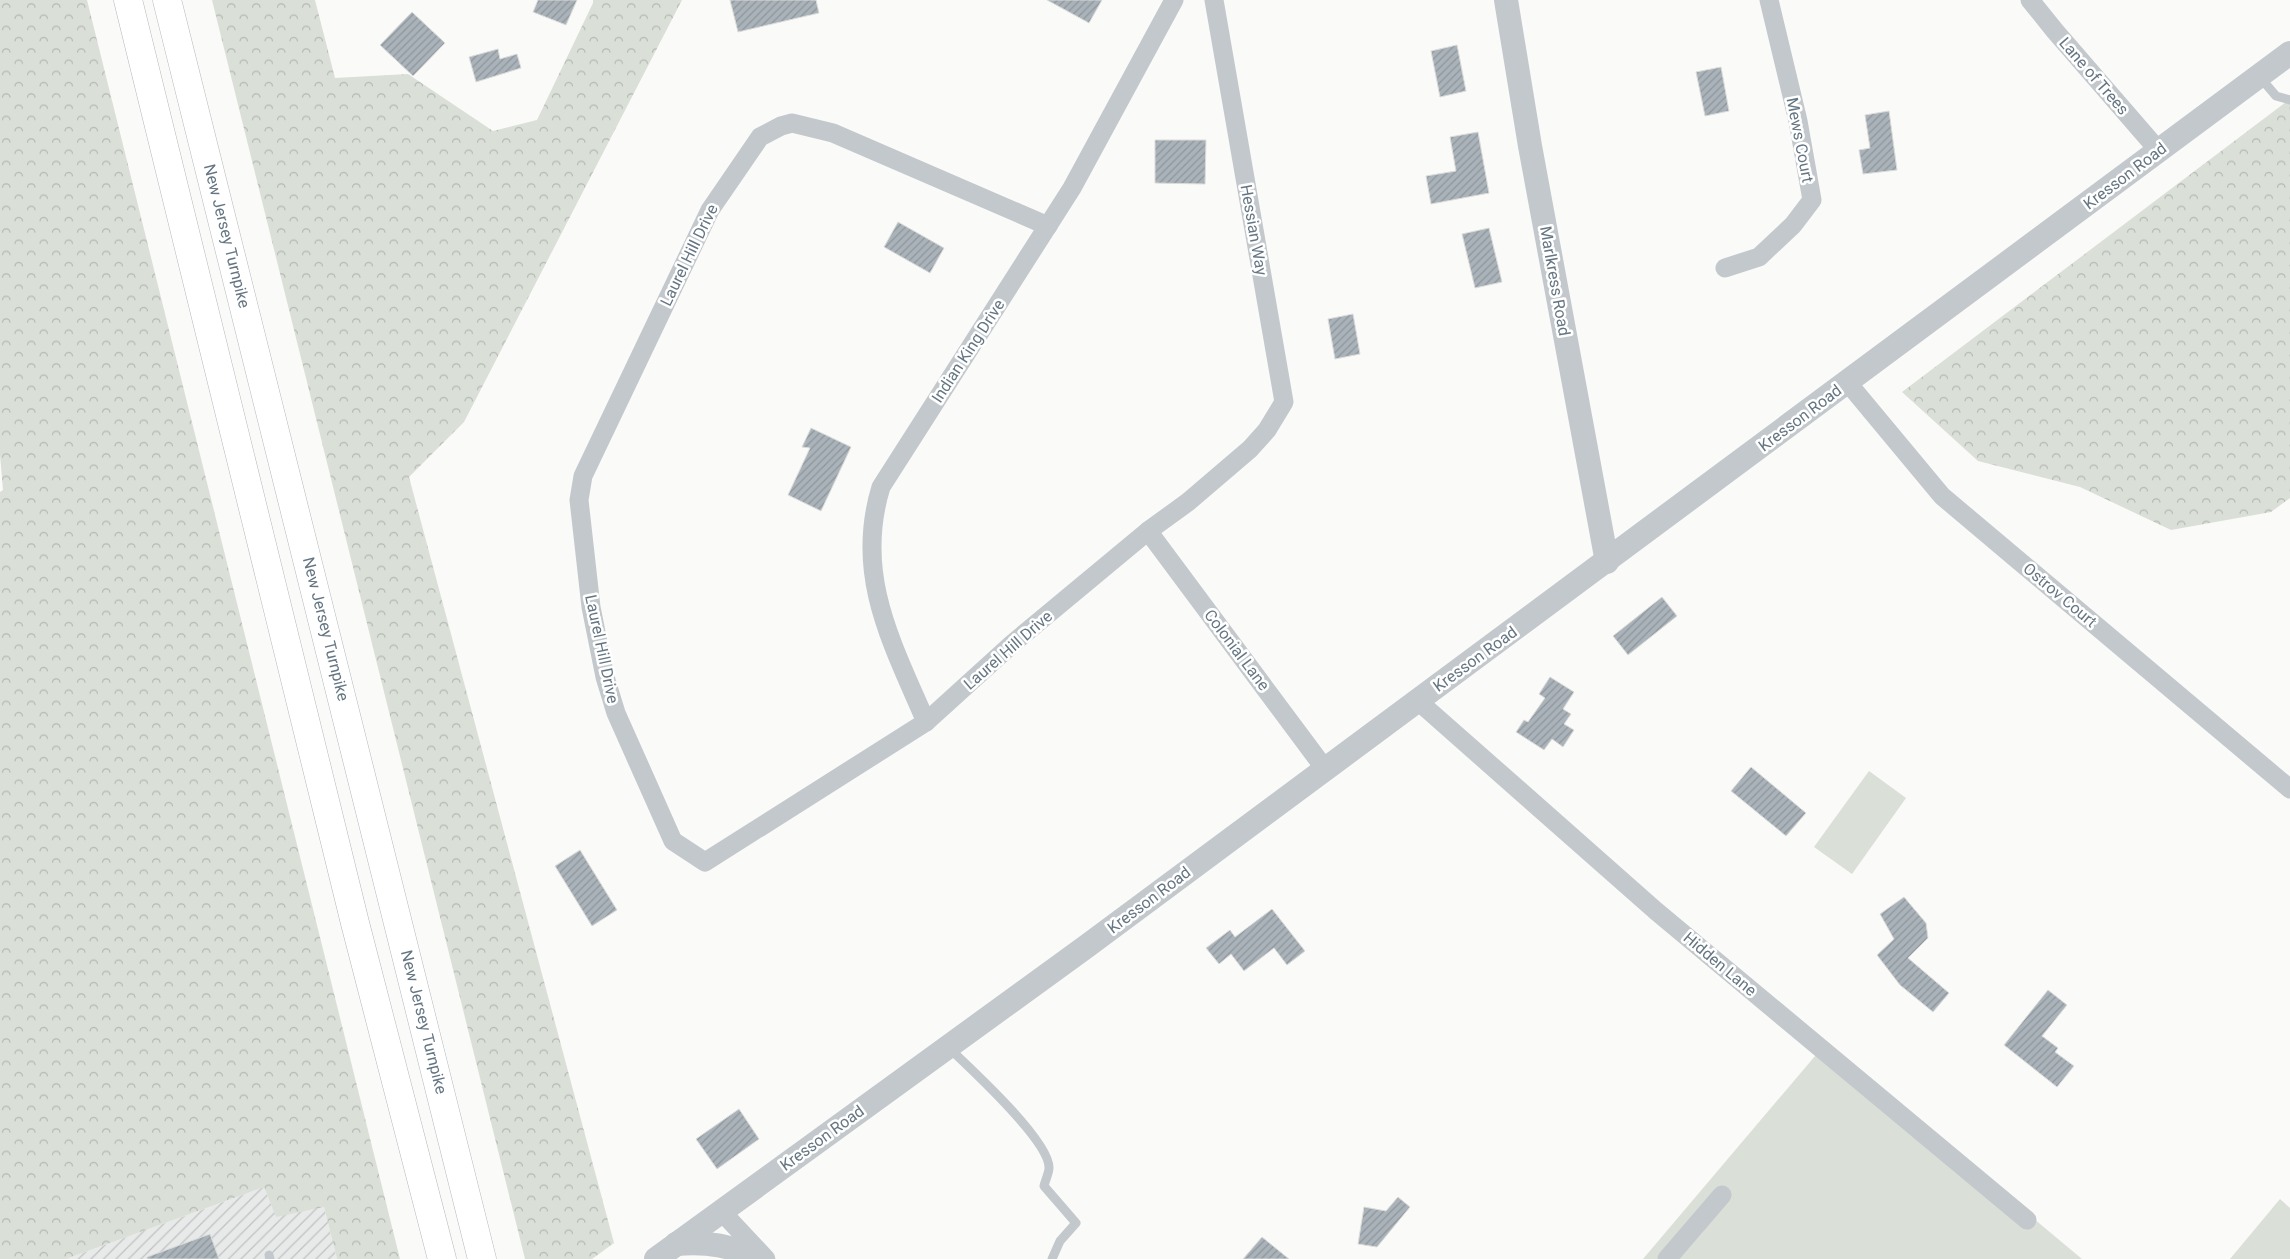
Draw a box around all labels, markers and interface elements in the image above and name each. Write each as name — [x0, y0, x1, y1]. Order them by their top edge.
street label: Lane of Trees — [2055, 33, 2133, 119]
street label: Mews Court — [1782, 96, 1818, 184]
street label: Kresson Road — [2080, 139, 2170, 213]
street label: New Jersey Turnpike — [200, 162, 254, 310]
street label: Hessian Way — [1237, 183, 1271, 277]
street label: Laurel Hill Drive — [656, 201, 722, 309]
street label: Marlkress Road — [1536, 225, 1574, 337]
street label: Indian King Drive — [928, 296, 1008, 406]
street label: Kresson Road — [1755, 381, 1845, 455]
street label: New Jersey Turnpike — [299, 555, 353, 703]
street label: Ostrov Court — [2019, 559, 2101, 631]
street label: Laurel Hill Drive — [581, 593, 623, 705]
street label: Laurel Hill Drive — [960, 606, 1056, 694]
street label: Colonial Lane — [1200, 606, 1274, 694]
street label: Kresson Road — [1429, 622, 1521, 696]
street label: Kresson Road — [1104, 863, 1194, 937]
street label: Hidden Lane — [1680, 928, 1760, 1000]
street label: New Jersey Turnpike — [397, 948, 451, 1096]
street label: Kresson Road — [776, 1101, 868, 1175]

